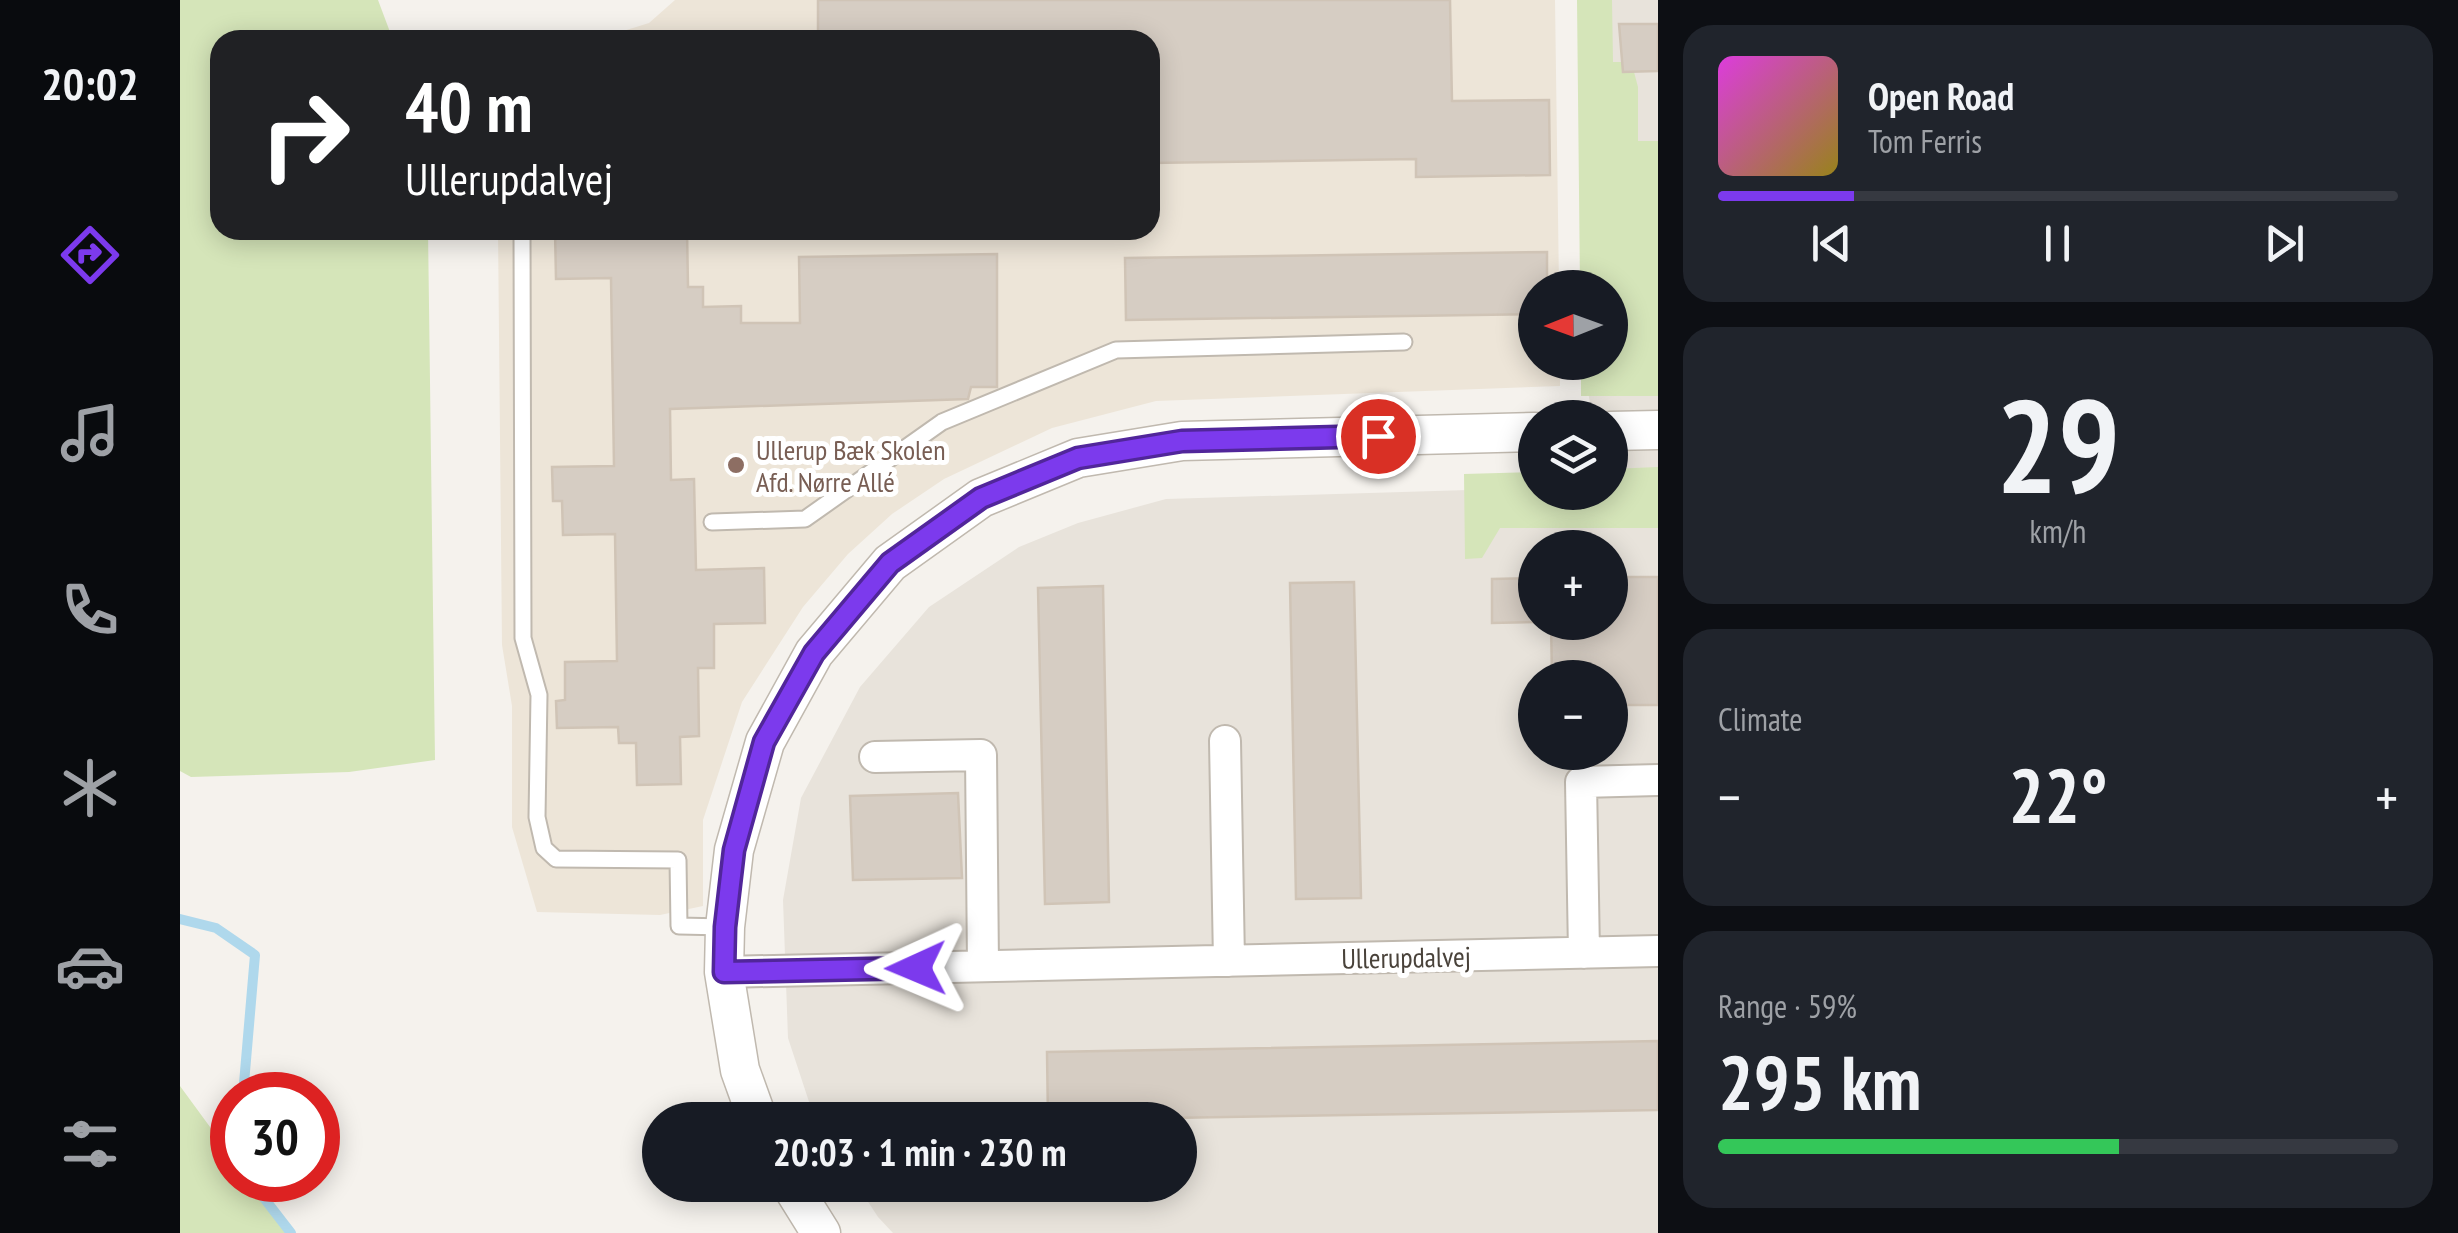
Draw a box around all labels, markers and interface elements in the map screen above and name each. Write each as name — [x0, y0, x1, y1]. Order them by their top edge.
text: 20:02 — [41, 54, 139, 112]
text: 40 m — [405, 61, 533, 151]
icon: right — [240, 70, 370, 200]
text: Open Road — [1868, 71, 2014, 120]
text: Tom Ferris — [1868, 120, 1982, 162]
text: Ullerupdalvej — [405, 149, 613, 207]
icon: previous — [1804, 216, 1859, 271]
icon: pause — [2030, 216, 2085, 271]
icon: next — [2257, 216, 2312, 271]
icon: directions — [55, 220, 125, 290]
north arrow — [1518, 270, 1628, 380]
map controls — [1518, 270, 1628, 770]
text: 29 — [1996, 361, 2120, 529]
pin — [1336, 394, 1421, 479]
icon: music — [55, 398, 125, 468]
button: layers — [1518, 400, 1628, 510]
icon: arrive — [1351, 409, 1406, 464]
place label: Ullerup Bæk Skolen Afd. Nørre Allé — [756, 431, 945, 500]
marker: Ullerup Bæk Skolen Afd. Nørre Allé — [725, 454, 747, 476]
text: km/h — [2030, 510, 2086, 552]
button: + — [1518, 530, 1628, 640]
icon: phone — [55, 575, 125, 645]
button: − — [1518, 660, 1628, 770]
text: Climate — [1718, 698, 1802, 740]
text: 22° — [2008, 747, 2108, 844]
icon: climate — [55, 753, 125, 823]
text: − — [1718, 761, 1741, 832]
text: + — [2375, 761, 2398, 832]
position arrow — [864, 916, 968, 1020]
icon: car — [55, 931, 125, 1001]
street label: Ullerupdalvej — [1341, 937, 1471, 977]
text: Range · 59% — [1718, 985, 1857, 1027]
text: 295 km — [1718, 1034, 1922, 1131]
speed limit sign: 30 — [210, 1072, 340, 1202]
icon: filters — [55, 1109, 125, 1179]
text: 20:03 · 1 min · 230 m — [773, 1127, 1066, 1176]

